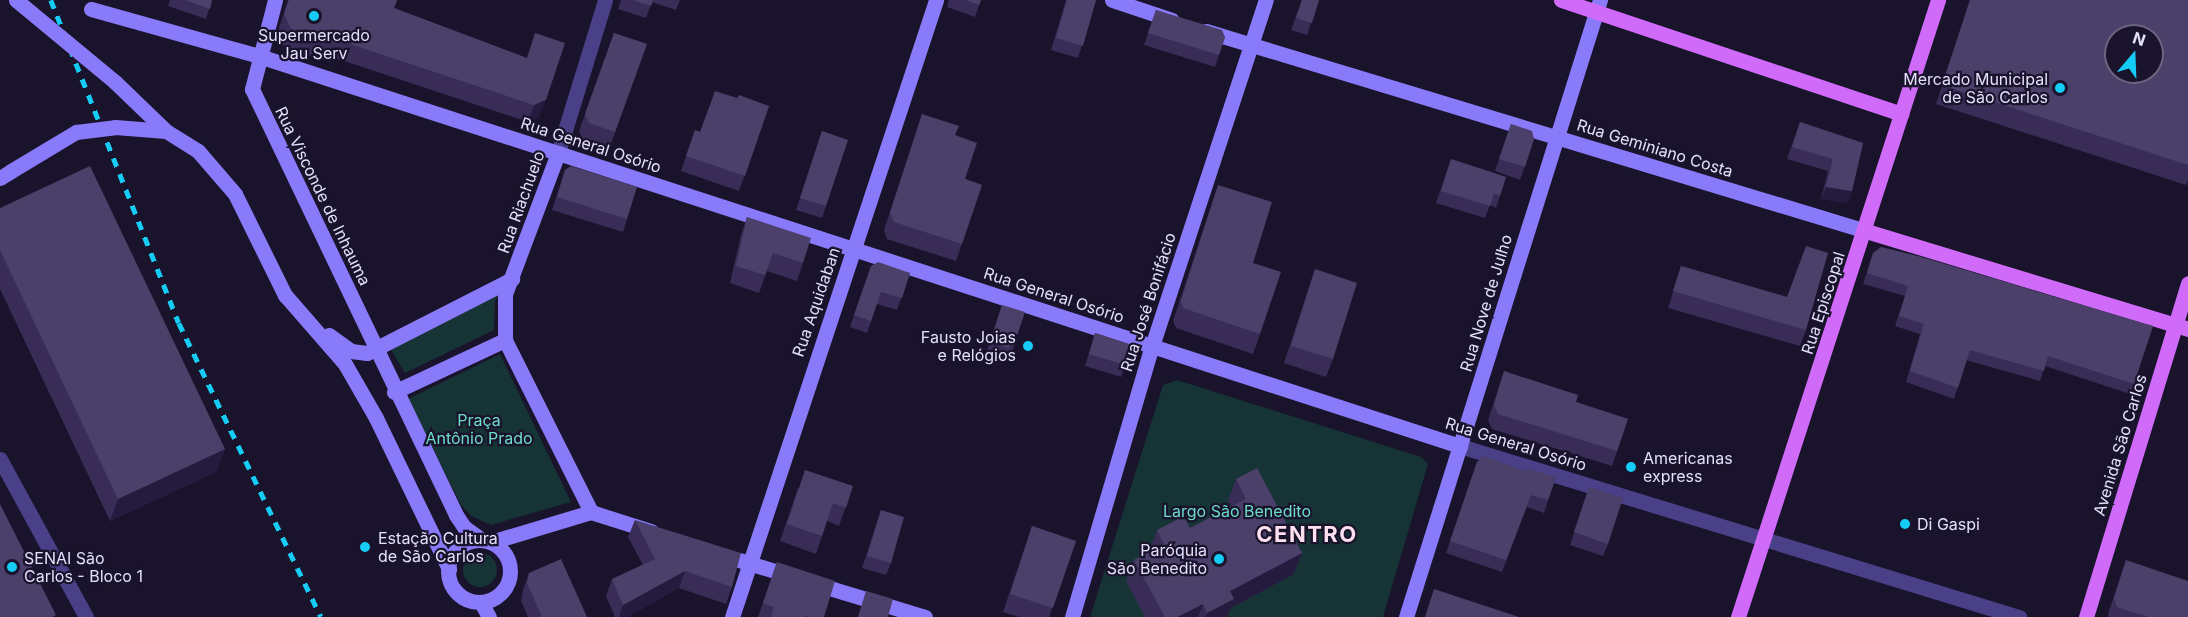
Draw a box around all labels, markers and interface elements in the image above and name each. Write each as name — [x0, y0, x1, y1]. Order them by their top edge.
marker: Supermercado Jau Serv — [307, 9, 321, 23]
north arrow — [2104, 24, 2164, 84]
place label: Supermercado Jau Serv — [258, 25, 370, 63]
text: N — [2130, 27, 2148, 50]
place label: Mercado Municipal de São Carlos — [1903, 69, 2048, 107]
marker: Mercado Municipal de São Carlos — [2053, 81, 2067, 95]
street label: Rua Visconde de Inhauma — [271, 103, 375, 289]
street label: Rua General Osório — [518, 113, 664, 177]
street label: Rua Geminiano Costa — [1575, 115, 1735, 181]
street label: Rua Riachuelo — [494, 148, 548, 256]
street label: Rua José Bonifácio — [1116, 230, 1180, 374]
street label: Rua Nove de Julho — [1456, 232, 1516, 374]
street label: Rua Aquidaban — [788, 245, 844, 359]
street label: Rua Episcopal — [1797, 249, 1849, 357]
street label: Rua General Osório — [981, 263, 1127, 327]
place label: Fausto Joias e Relógios — [921, 327, 1016, 365]
marker: Fausto Joias e Relógios — [1021, 339, 1035, 353]
street label: Avenida São Carlos — [2089, 372, 2151, 518]
park label: Praça Antônio Prado — [425, 410, 533, 448]
street label: Rua General Osório — [1443, 413, 1589, 475]
place label: Americanas express — [1643, 448, 1733, 486]
marker: Americanas express — [1624, 460, 1638, 474]
park label: Largo São Benedito — [1163, 501, 1311, 521]
place label: Di Gaspi — [1917, 514, 1980, 534]
marker: Di Gaspi — [1898, 517, 1912, 531]
district label: CENTRO — [1256, 522, 1358, 548]
place label: Estação Cultura de São Carlos — [378, 528, 498, 566]
marker: Estação Cultura de São Carlos — [356, 538, 374, 556]
place label: Paróquia São Benedito — [1107, 540, 1207, 578]
place label: SENAI São Carlos - Bloco 1 — [24, 548, 143, 586]
marker: Paróquia São Benedito — [1212, 552, 1226, 566]
marker: SENAI São Carlos - Bloco 1 — [5, 560, 19, 574]

